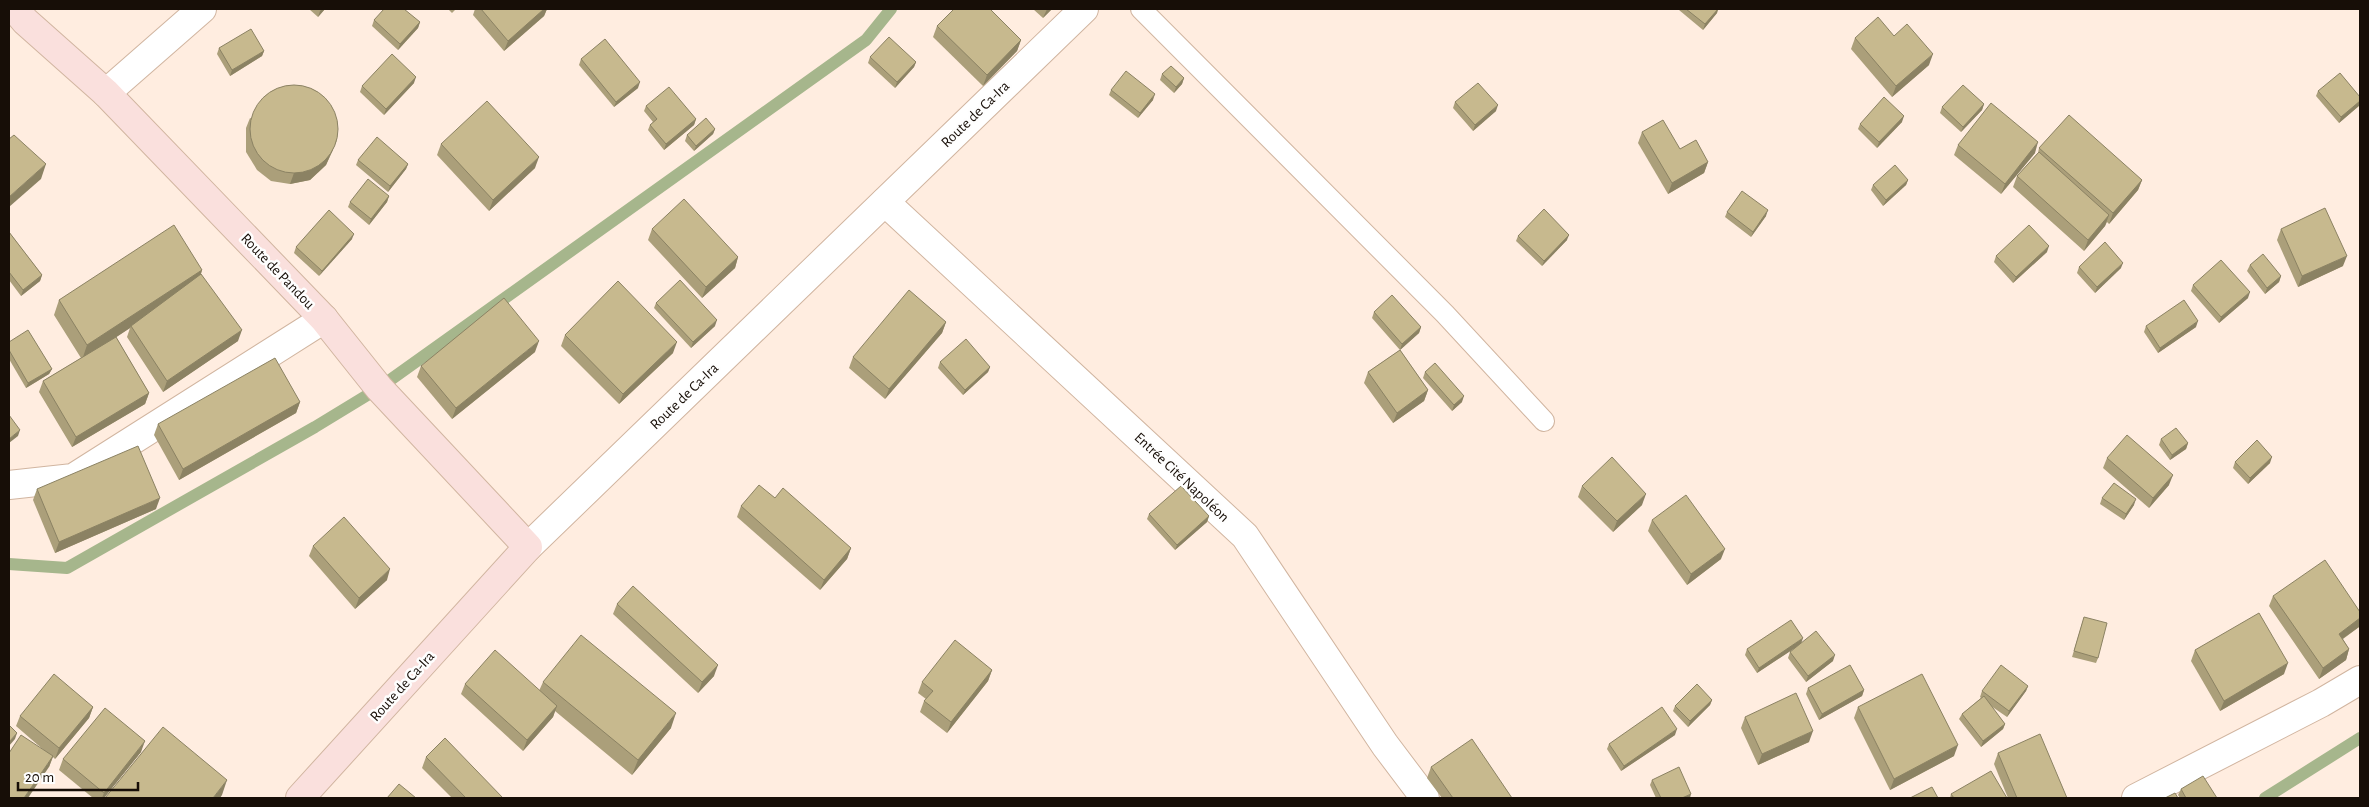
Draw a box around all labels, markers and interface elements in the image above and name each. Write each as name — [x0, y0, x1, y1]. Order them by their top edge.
street label: Route de Ca-Ira — [938, 78, 1012, 150]
street label: Route de Pandou — [238, 231, 318, 312]
street label: Route de Ca-Ira — [647, 360, 721, 432]
street label: Entrée Cité Napoléon — [1131, 430, 1232, 525]
street label: Route de Ca-Ira — [367, 648, 438, 724]
scale bar — [18, 760, 138, 792]
text: 20 m — [25, 770, 54, 785]

